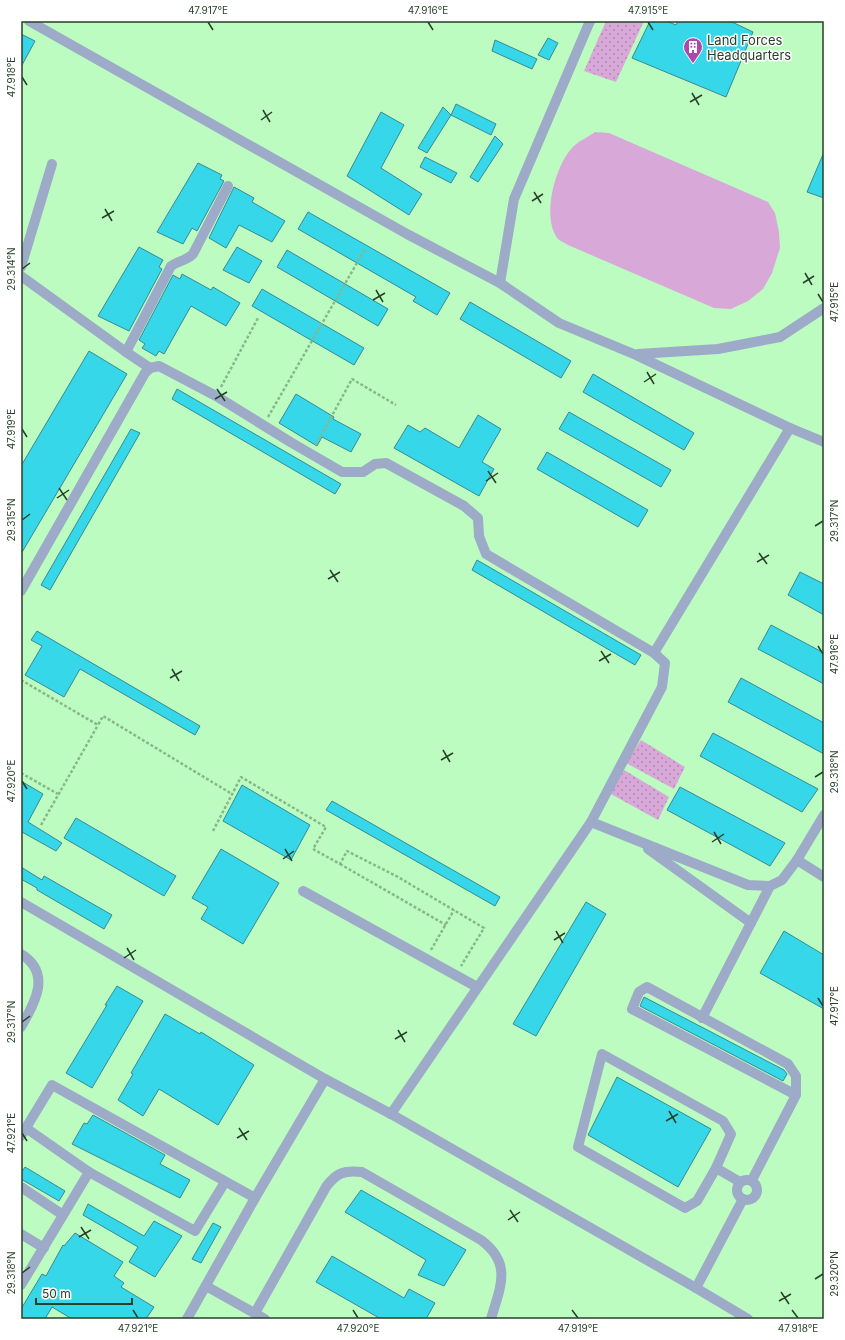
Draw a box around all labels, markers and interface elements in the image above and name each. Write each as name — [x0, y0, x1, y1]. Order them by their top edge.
text: 47.917°E — [188, 4, 228, 16]
text: 47.916°E — [408, 4, 448, 16]
text: 47.915°E — [628, 4, 668, 16]
place label: Land Forces Headquarters — [707, 32, 791, 63]
building icon: Land Forces Headquarters — [682, 36, 704, 64]
text: 47.918°E — [5, 57, 17, 97]
text: 29.314°N — [5, 247, 17, 291]
text: 47.915°E — [828, 282, 840, 322]
text: 47.919°E — [5, 409, 17, 449]
text: 29.315°N — [5, 498, 17, 542]
text: 29.317°N — [828, 500, 840, 542]
text: 47.916°E — [828, 634, 840, 674]
text: 29.318°N — [828, 750, 840, 794]
text: 47.920°E — [5, 760, 17, 802]
text: 47.917°E — [828, 986, 840, 1026]
text: 29.317°N — [5, 1001, 17, 1043]
text: 47.921°E — [5, 1113, 17, 1153]
text: 29.318°N — [5, 1251, 17, 1295]
text: 29.320°N — [828, 1251, 840, 1297]
scale bar — [36, 1280, 132, 1306]
text: 50 m — [42, 1286, 71, 1301]
text: 47.921°E — [118, 1322, 158, 1334]
text: 47.920°E — [337, 1322, 379, 1334]
text: 47.919°E — [558, 1322, 598, 1334]
text: 47.918°E — [778, 1322, 818, 1334]

